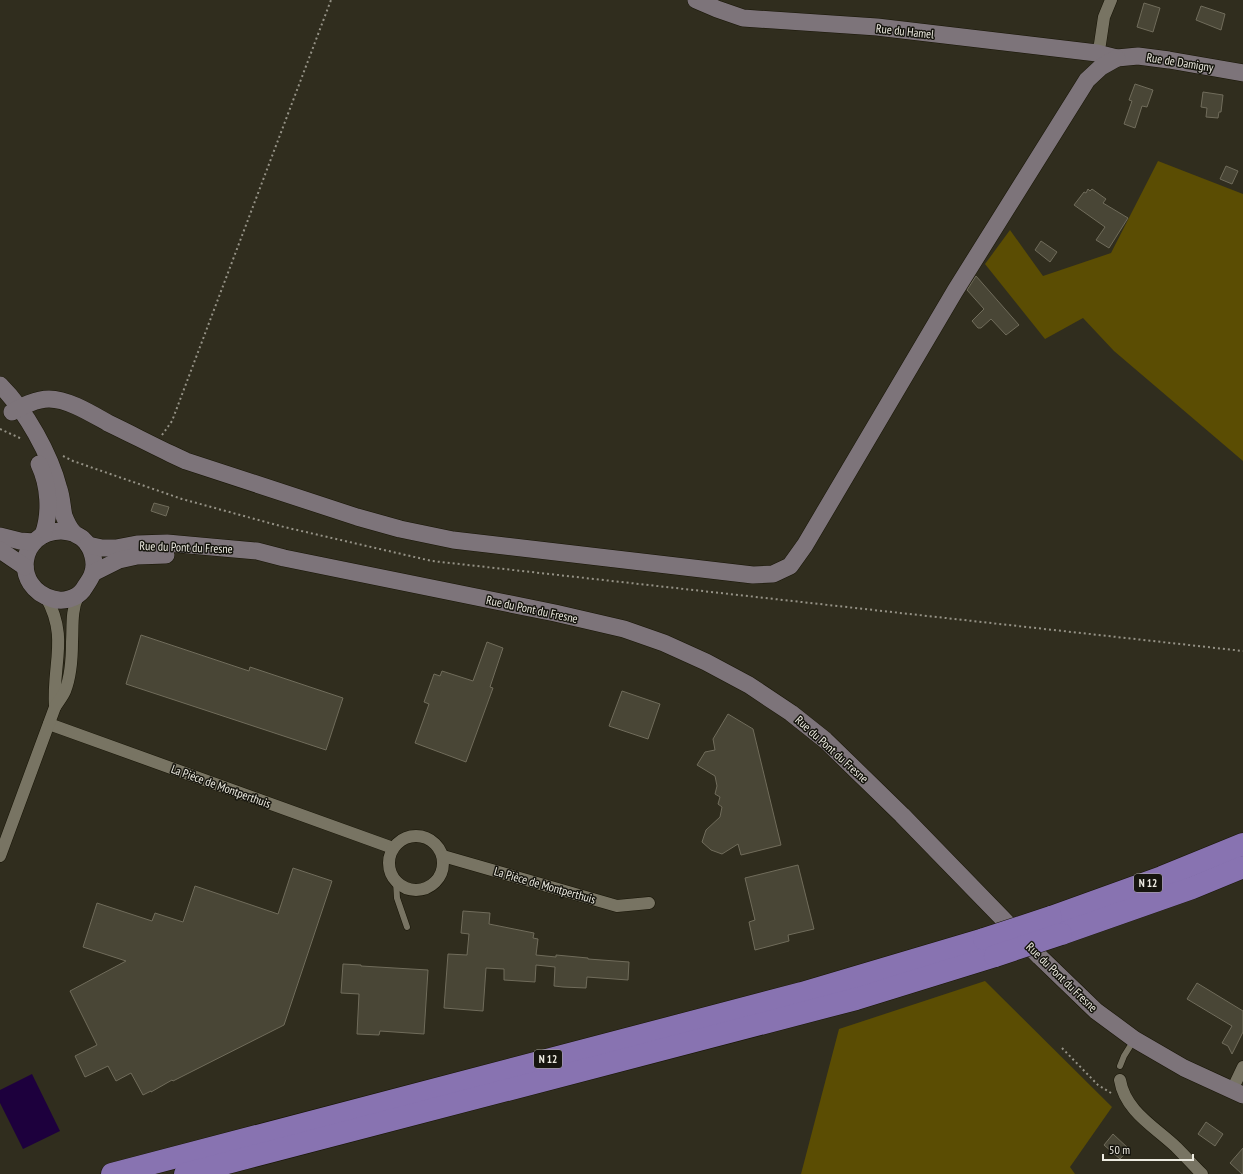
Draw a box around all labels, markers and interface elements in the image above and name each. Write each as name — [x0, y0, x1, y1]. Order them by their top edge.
street label: Rue du Hamel — [875, 20, 935, 42]
street label: Rue de Damigny — [1145, 49, 1215, 75]
street label: Rue du Pont du Fresne — [139, 538, 233, 556]
street label: Rue du Pont du Fresne — [485, 592, 579, 626]
street label: Rue du Pont du Fresne — [792, 712, 872, 786]
street label: La Pièce de Montperthuis — [169, 761, 273, 811]
street label: La Pièce de Montperthuis — [493, 863, 597, 907]
road number: N 12 — [1134, 874, 1162, 892]
street label: Rue du Pont du Fresne — [1023, 939, 1101, 1015]
road number: N 12 — [534, 1050, 562, 1068]
scale bar — [1103, 1136, 1193, 1162]
text: 50 m — [1109, 1142, 1130, 1157]

